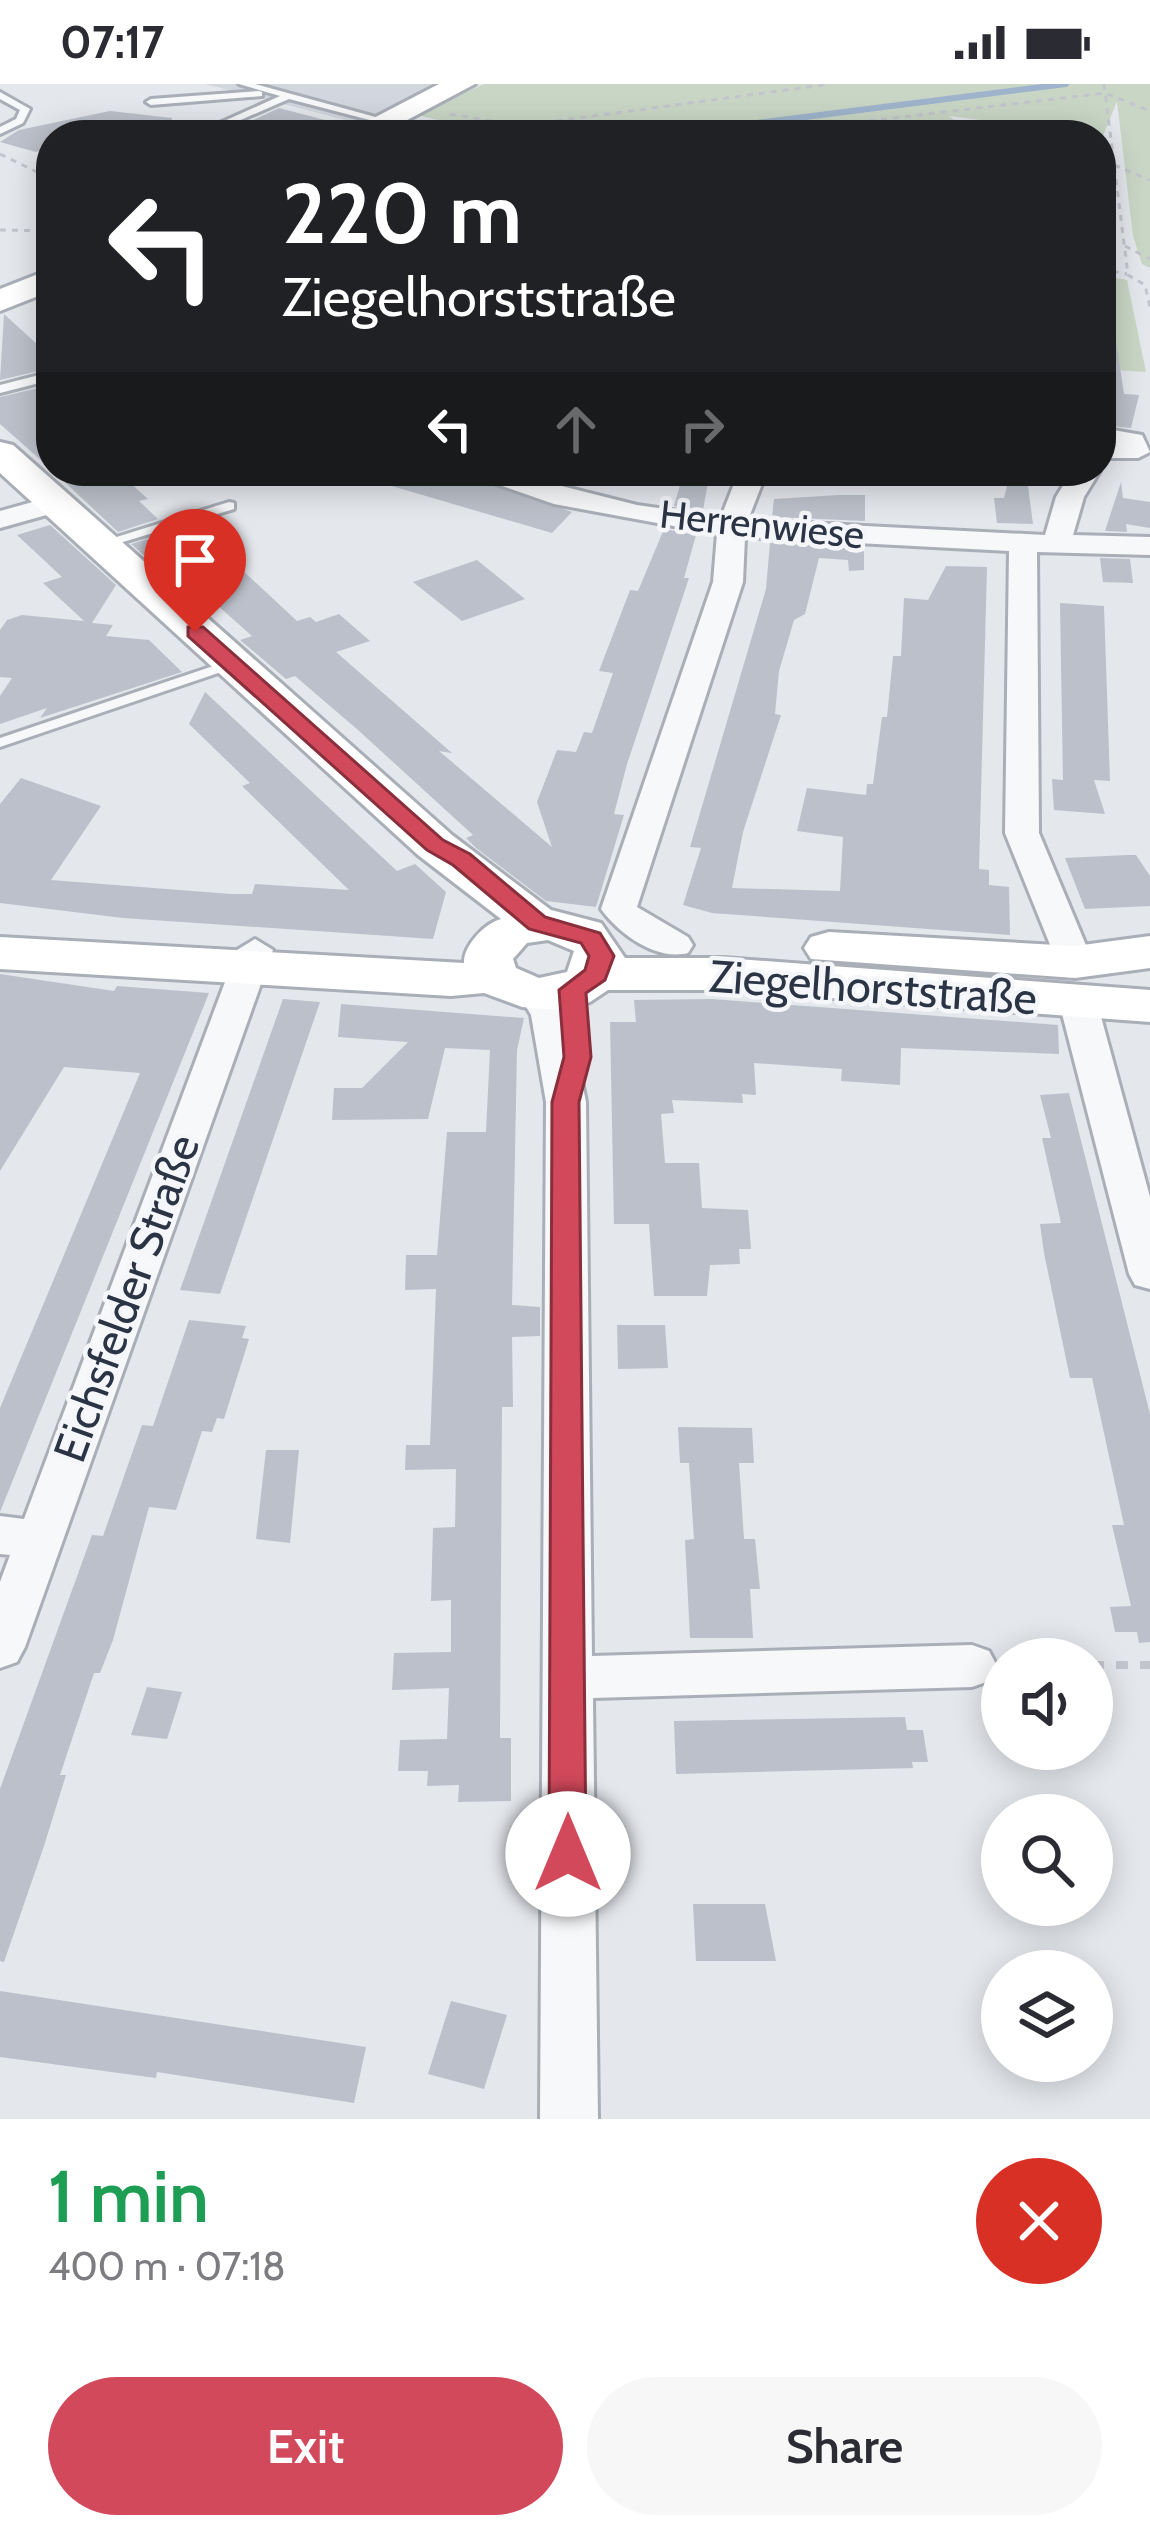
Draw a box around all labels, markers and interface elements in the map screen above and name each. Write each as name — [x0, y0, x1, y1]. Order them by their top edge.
text: 07:17 — [60, 15, 164, 69]
text: 220 m — [282, 162, 522, 264]
icon: left — [84, 168, 240, 324]
text: Ziegelhorststraße — [282, 264, 676, 330]
icon: left — [417, 396, 483, 462]
icon: ahead — [543, 396, 609, 462]
icon: right — [669, 396, 735, 462]
street label: Herrenwiese — [657, 489, 867, 559]
pin — [144, 509, 246, 632]
icon: arrive — [162, 527, 228, 593]
street label: Ziegelhorststraße — [707, 949, 1039, 1025]
street label: Eichsfelder Straße — [42, 1127, 210, 1469]
map controls — [981, 1638, 1113, 2082]
button: sound — [981, 1638, 1113, 1770]
position arrow — [505, 1791, 631, 1917]
button: search — [981, 1794, 1113, 1926]
button: layers — [981, 1950, 1113, 2082]
text: 1 min — [48, 2153, 209, 2240]
button: close — [976, 2158, 1102, 2284]
text: 400 m · 07:18 — [48, 2242, 286, 2290]
button: Exit — [48, 2377, 563, 2515]
button: Share — [587, 2377, 1102, 2515]

